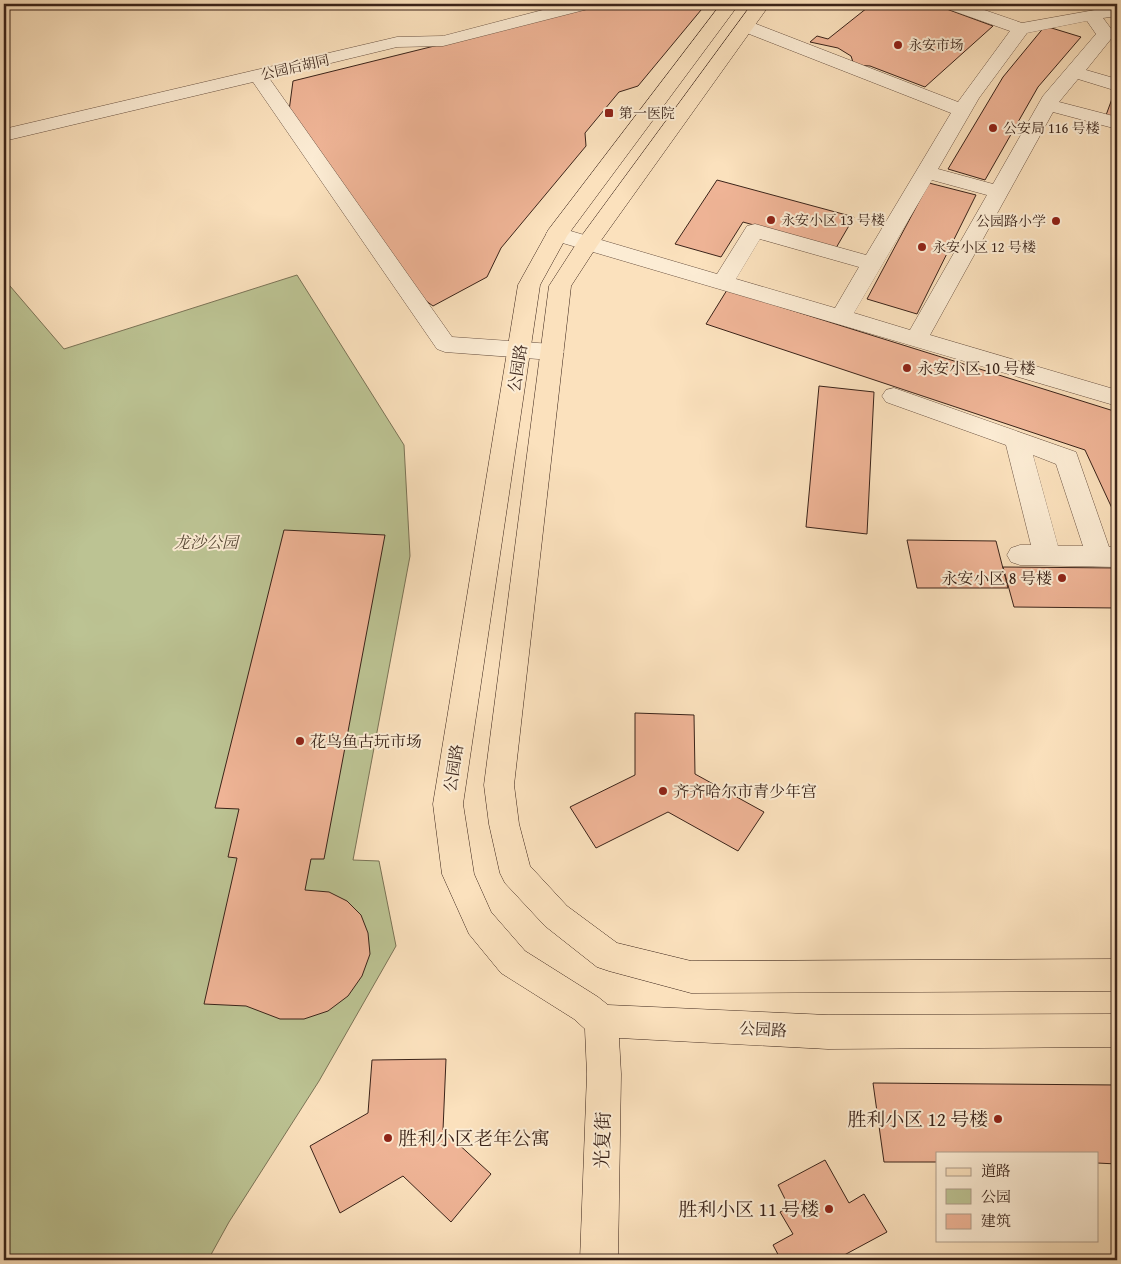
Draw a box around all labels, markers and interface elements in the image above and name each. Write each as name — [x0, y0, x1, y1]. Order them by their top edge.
place label: 永安市场 — [908, 35, 964, 55]
marker: 永安市场 — [892, 39, 904, 51]
street label: 公园后胡同 — [259, 49, 331, 85]
place label: 第一医院 — [619, 103, 675, 123]
marker: 第一医院 — [603, 107, 615, 119]
place label: 公安局 116 号楼 — [1003, 118, 1099, 138]
marker: 公安局 116 号楼 — [987, 122, 999, 134]
place label: 永安小区 13 号楼 — [781, 210, 885, 230]
place label: 公园路小学 — [976, 211, 1046, 231]
marker: 永安小区 13 号楼 — [765, 214, 777, 226]
marker: 公园路小学 — [1050, 215, 1062, 227]
place label: 永安小区 12 号楼 — [932, 237, 1036, 257]
marker: 永安小区 12 号楼 — [916, 241, 928, 253]
street label: 公园路 — [501, 342, 533, 394]
place label: 永安小区 10 号楼 — [917, 356, 1035, 380]
marker: 永安小区 10 号楼 — [901, 362, 913, 374]
park label: 龙沙公园 — [174, 530, 241, 554]
place label: 永安小区 8 号楼 — [941, 566, 1052, 590]
marker: 永安小区 8 号楼 — [1056, 572, 1068, 584]
place label: 花鸟鱼古玩市场 — [310, 729, 422, 753]
marker: 花鸟鱼古玩市场 — [294, 735, 306, 747]
street label: 公园路 — [437, 742, 469, 794]
place label: 齐齐哈尔市青少年宫 — [673, 779, 817, 803]
marker: 齐齐哈尔市青少年宫 — [657, 785, 669, 797]
street label: 公园路 — [738, 1016, 788, 1042]
place label: 胜利小区 12 号楼 — [847, 1105, 988, 1133]
street label: 光复街 — [587, 1111, 617, 1169]
marker: 胜利小区 12 号楼 — [992, 1113, 1004, 1125]
place label: 胜利小区老年公寓 — [398, 1124, 550, 1152]
marker: 胜利小区老年公寓 — [382, 1132, 394, 1144]
legend — [936, 1152, 1098, 1242]
text: 道路 — [981, 1160, 1011, 1181]
text: 公园 — [981, 1186, 1011, 1207]
place label: 胜利小区 11 号楼 — [678, 1195, 819, 1223]
marker: 胜利小区 11 号楼 — [823, 1203, 835, 1215]
text: 建筑 — [981, 1210, 1011, 1231]

